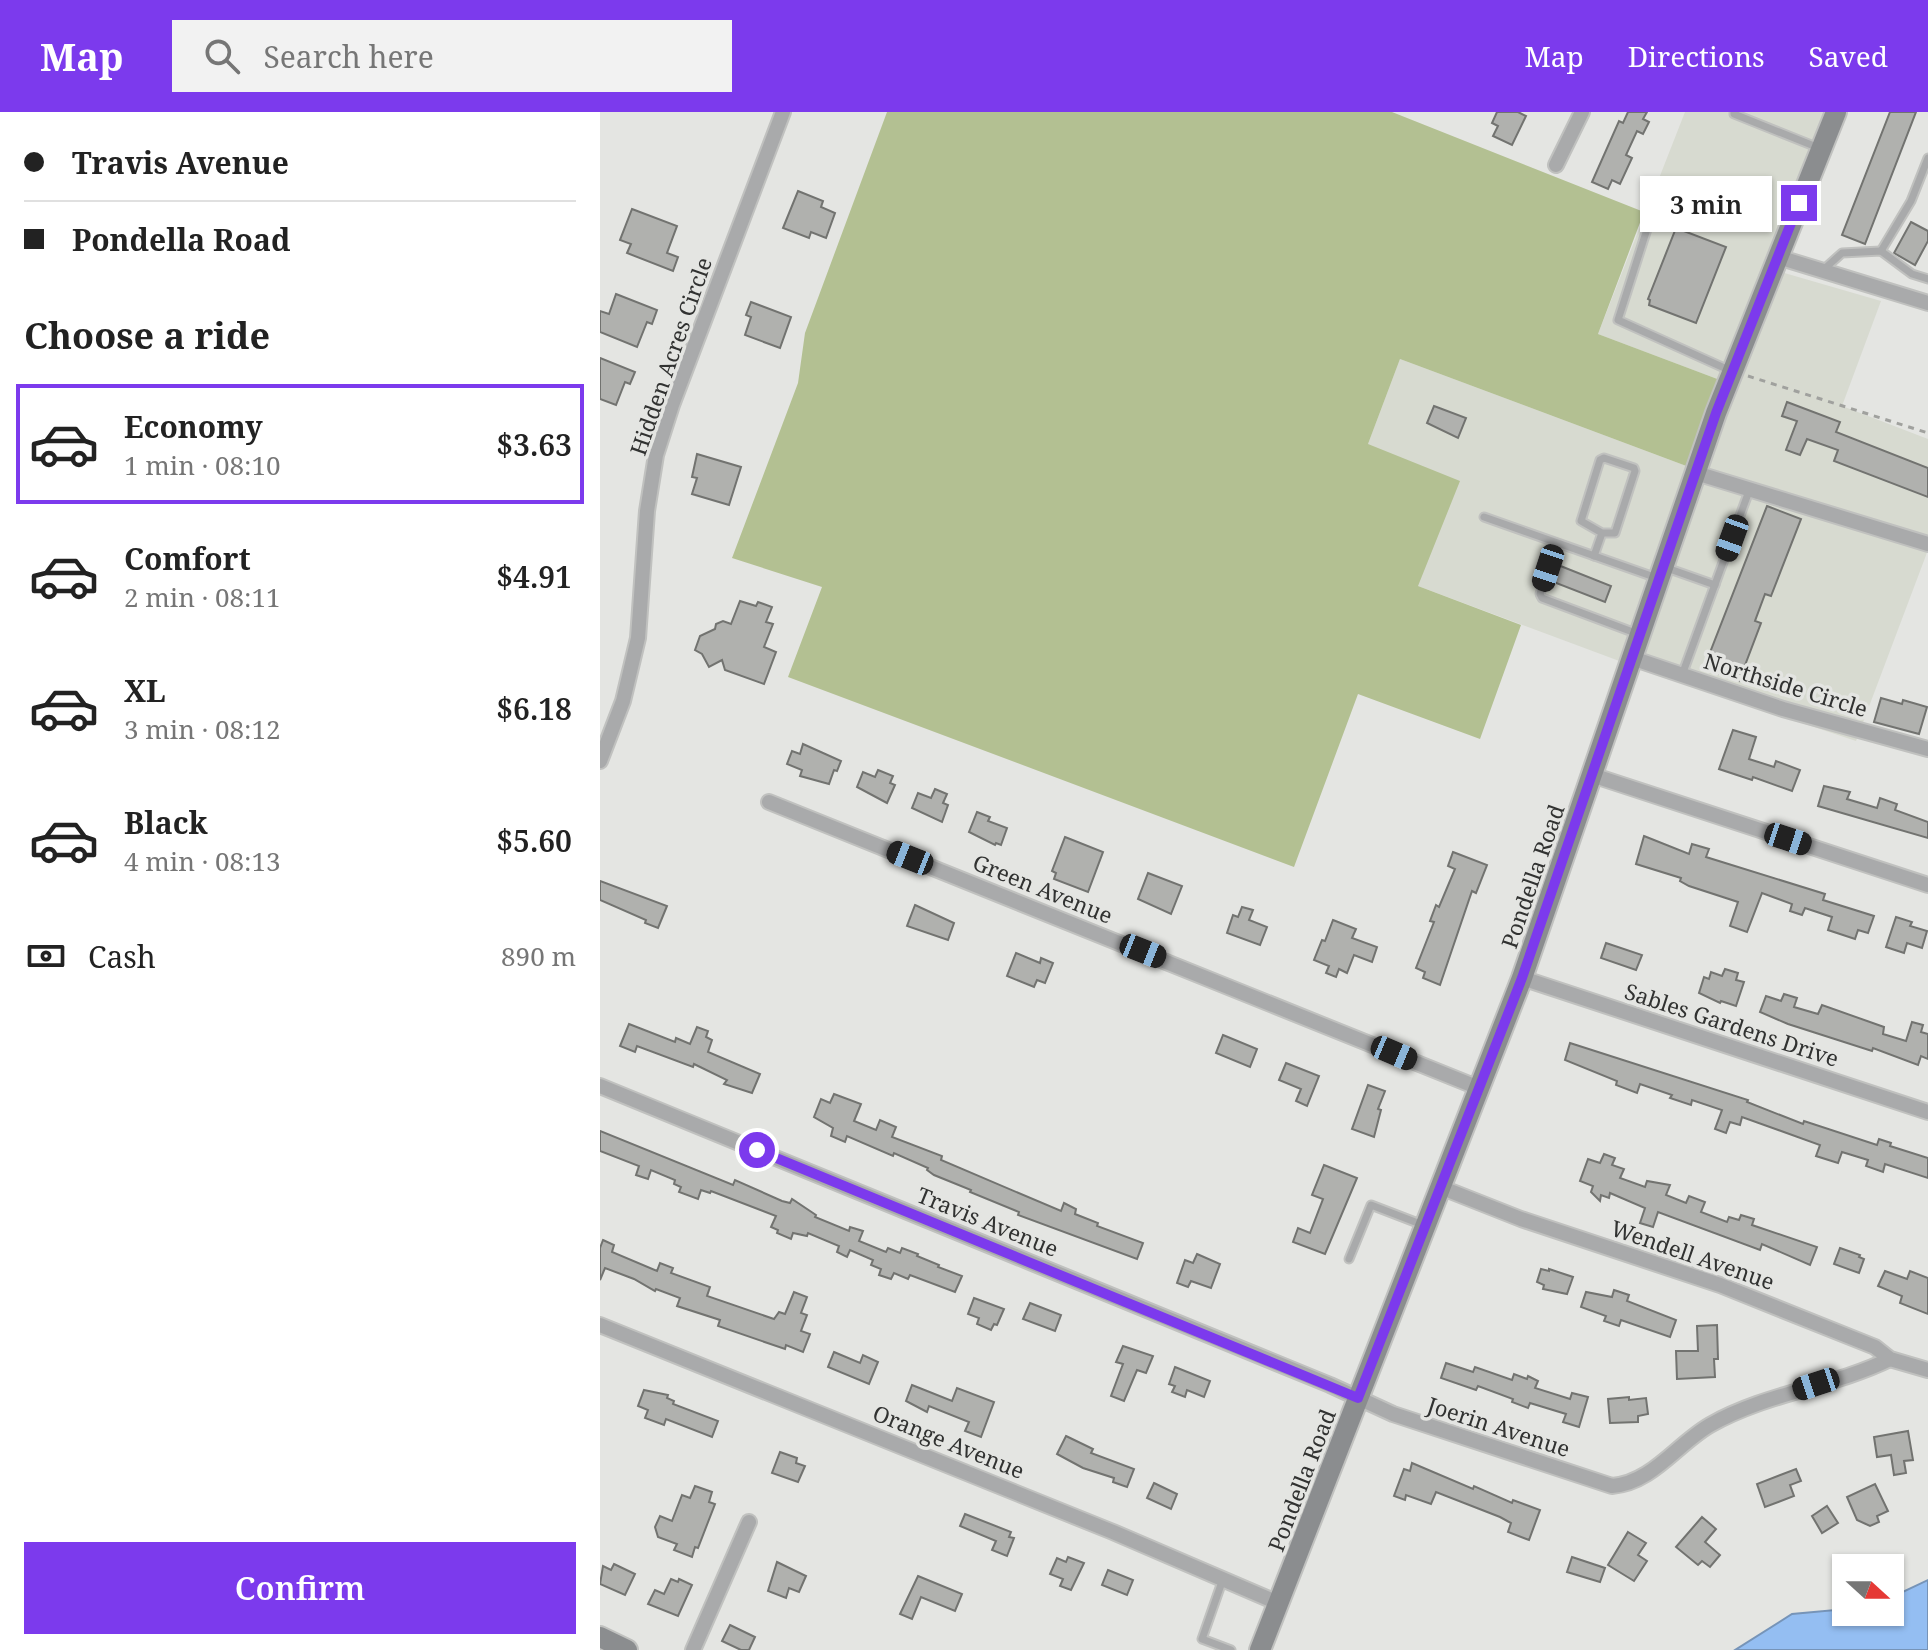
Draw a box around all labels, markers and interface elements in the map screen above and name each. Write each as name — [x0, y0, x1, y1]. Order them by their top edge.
search box — [172, 20, 732, 92]
text: Map — [40, 30, 124, 82]
icon: search — [200, 34, 244, 78]
text: Search here — [264, 36, 434, 77]
text: Map — [1524, 37, 1584, 75]
text: Directions — [1628, 37, 1765, 75]
text: Saved — [1809, 37, 1888, 75]
text: Travis Avenue — [72, 142, 289, 183]
callout: 3 min — [1639, 175, 1771, 231]
route end — [1781, 185, 1817, 221]
text: 3 min — [1670, 186, 1742, 222]
text: Pondella Road — [72, 219, 290, 260]
street label: Hidden Acres Circle — [622, 253, 718, 459]
text: Choose a ride — [24, 311, 270, 360]
text: Economy — [124, 406, 263, 447]
icon: car — [28, 408, 100, 480]
text: $3.63 — [496, 424, 572, 465]
text: 1 min · 08:10 — [124, 447, 281, 483]
car — [1713, 511, 1751, 565]
text: Comfort — [124, 538, 251, 579]
icon: car — [28, 540, 100, 612]
car — [1529, 541, 1567, 595]
text: $4.91 — [496, 556, 572, 597]
text: 2 min · 08:11 — [124, 579, 281, 615]
street label: Northside Circle — [1700, 645, 1872, 723]
text: XL — [124, 670, 166, 711]
icon: car — [28, 672, 100, 744]
text: $6.18 — [496, 688, 572, 729]
text: 3 min · 08:12 — [124, 711, 281, 747]
street label: Pondella Road — [1493, 800, 1571, 952]
text: Black — [124, 802, 208, 843]
icon: car — [28, 804, 100, 876]
text: $5.60 — [496, 820, 572, 861]
car — [1761, 820, 1815, 858]
car — [883, 838, 937, 878]
text: 4 min · 08:13 — [124, 843, 281, 879]
street label: Green Avenue — [969, 846, 1117, 930]
car — [1116, 931, 1170, 971]
icon: cash — [24, 934, 68, 978]
text: Cash — [88, 936, 156, 977]
text: 890 m — [501, 938, 576, 974]
street label: Sables Gardens Drive — [1621, 975, 1843, 1073]
car — [1367, 1033, 1421, 1073]
route start — [739, 1132, 775, 1168]
street label: Travis Avenue — [913, 1179, 1063, 1263]
street label: Wendell Avenue — [1607, 1212, 1779, 1296]
car — [1789, 1365, 1843, 1403]
street label: Joerin Avenue — [1423, 1389, 1574, 1463]
street label: Orange Avenue — [869, 1397, 1029, 1485]
street label: Pondella Road — [1260, 1404, 1342, 1555]
button: Confirm — [24, 1542, 576, 1634]
north arrow — [1832, 1554, 1904, 1626]
map controls — [1832, 1554, 1904, 1626]

